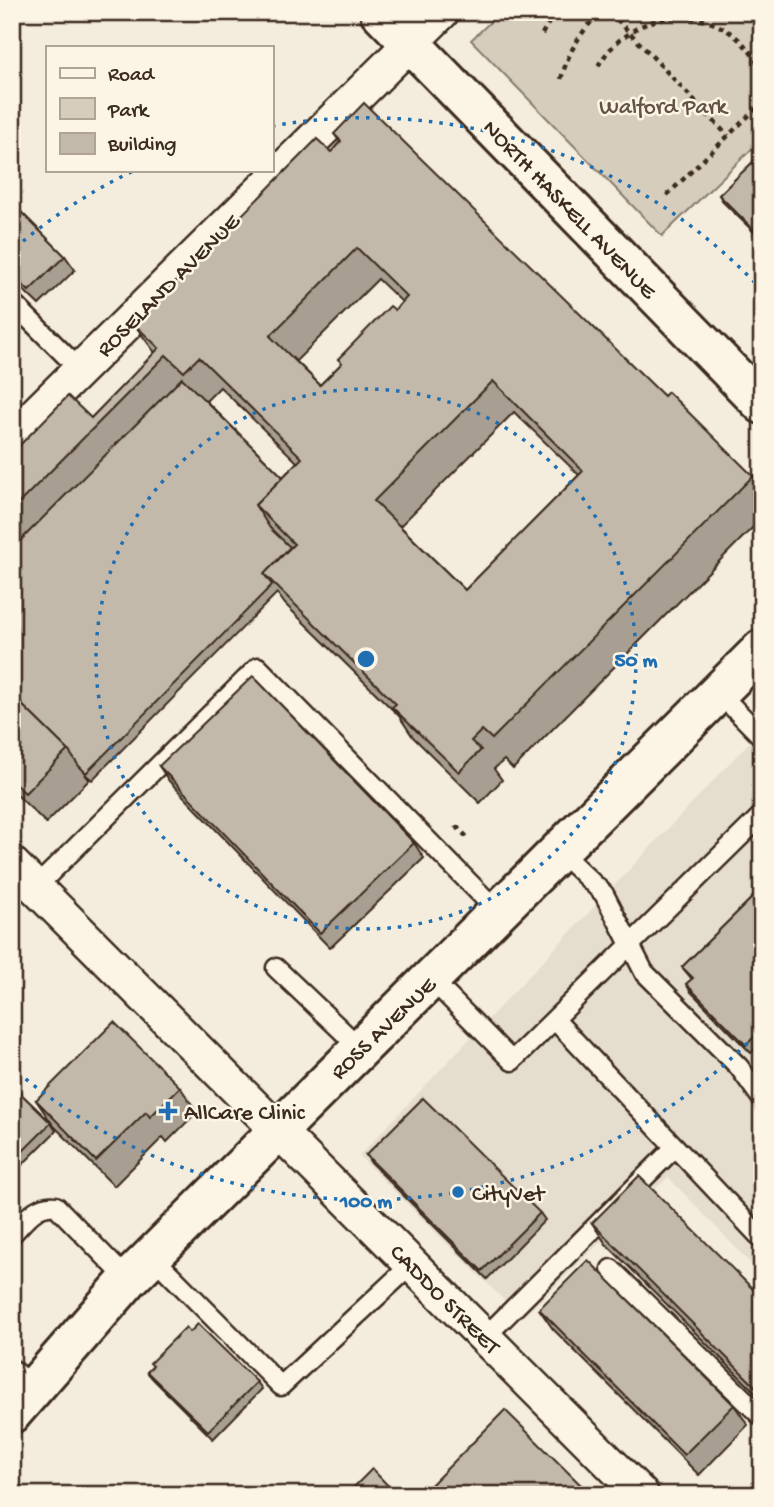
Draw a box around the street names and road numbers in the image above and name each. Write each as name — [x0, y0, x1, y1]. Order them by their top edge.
street label: NORTH HASKELL AVENUE — [476, 115, 662, 307]
street label: ROSELAND AVENUE — [92, 208, 248, 364]
street label: ROSS AVENUE — [326, 971, 444, 1086]
street label: CADDO STREET — [383, 1240, 505, 1362]

